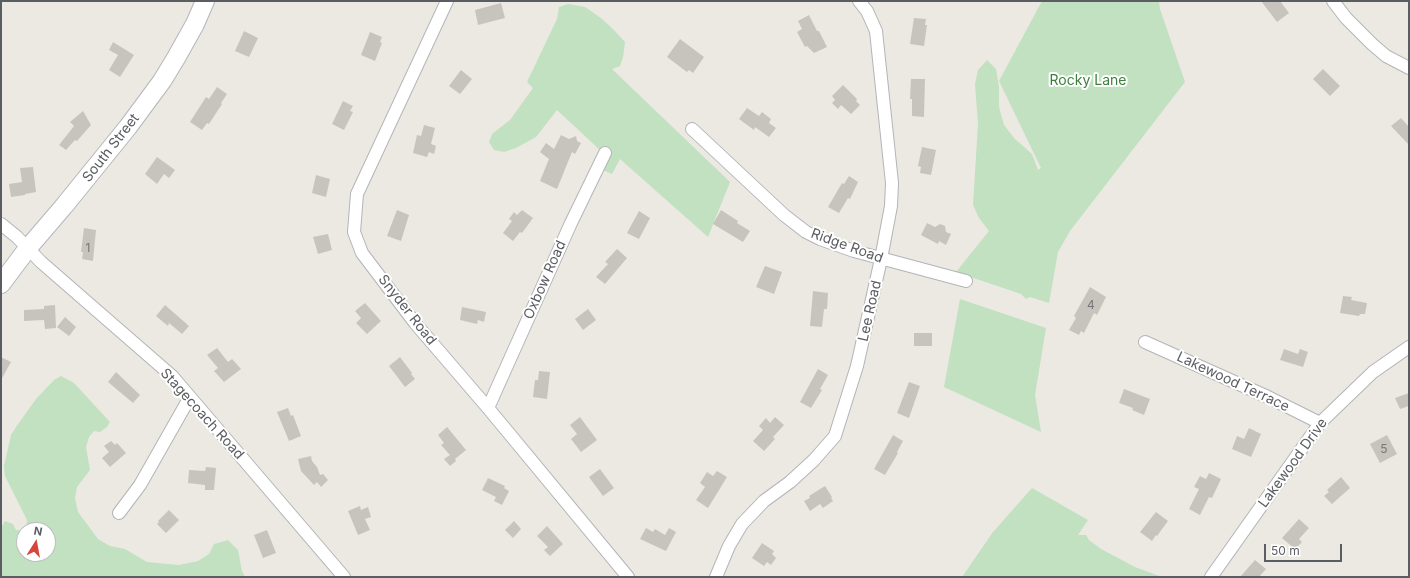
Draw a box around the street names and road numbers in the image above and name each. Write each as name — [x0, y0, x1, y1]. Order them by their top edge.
street label: South Street — [79, 111, 143, 185]
street label: Ridge Road — [809, 225, 885, 267]
street label: Oxbow Road — [520, 238, 570, 322]
street label: Snyder Road — [374, 272, 440, 348]
street label: Lee Road — [855, 279, 885, 343]
street label: Lakewood Terrace — [1174, 349, 1292, 415]
street label: Stagecoach Road — [157, 365, 247, 463]
street label: Lakewood Drive — [1255, 415, 1331, 511]

